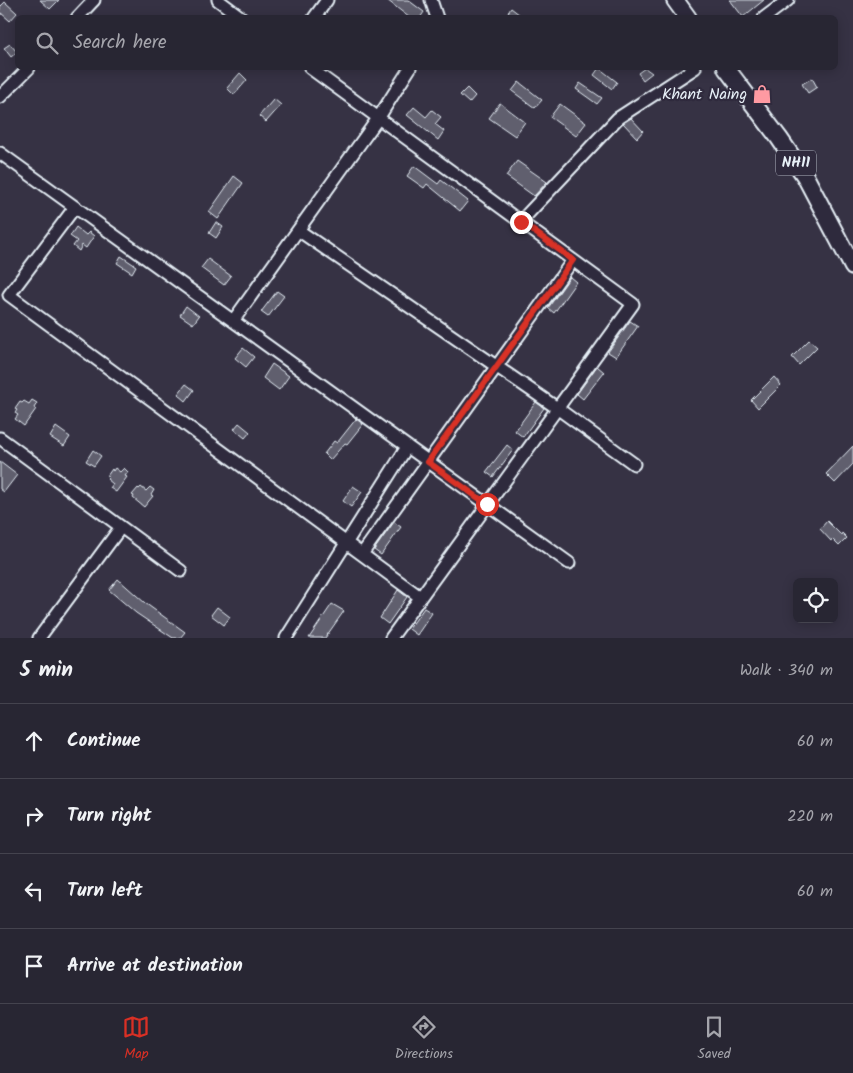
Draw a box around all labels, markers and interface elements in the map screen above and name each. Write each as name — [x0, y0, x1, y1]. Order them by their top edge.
search box — [15, 15, 838, 70]
text: Search here — [73, 28, 167, 58]
icon: search — [33, 29, 61, 57]
place label: Khant Naing — [662, 82, 747, 107]
shop icon: Khant Naing — [751, 83, 773, 105]
road number: NH11 — [776, 150, 816, 176]
route end — [510, 211, 533, 234]
route start — [476, 493, 499, 516]
map controls — [793, 578, 838, 623]
button: locate — [793, 578, 838, 623]
text: 5 min — [20, 654, 73, 687]
text: Walk · 340 m — [740, 658, 833, 683]
text: Continue — [67, 726, 140, 756]
icon: ahead — [20, 727, 48, 755]
text: 60 m — [797, 729, 833, 754]
text: Turn right — [67, 801, 152, 831]
icon: right — [20, 802, 48, 830]
text: 220 m — [787, 804, 833, 829]
text: Turn left — [67, 876, 142, 906]
icon: left — [20, 877, 48, 905]
text: 60 m — [797, 879, 833, 904]
text: Arrive at destination — [67, 951, 243, 981]
icon: arrive — [20, 952, 48, 980]
tab: Map — [122, 1013, 150, 1065]
tab: Directions — [395, 1013, 453, 1065]
tab: Saved — [697, 1013, 731, 1065]

